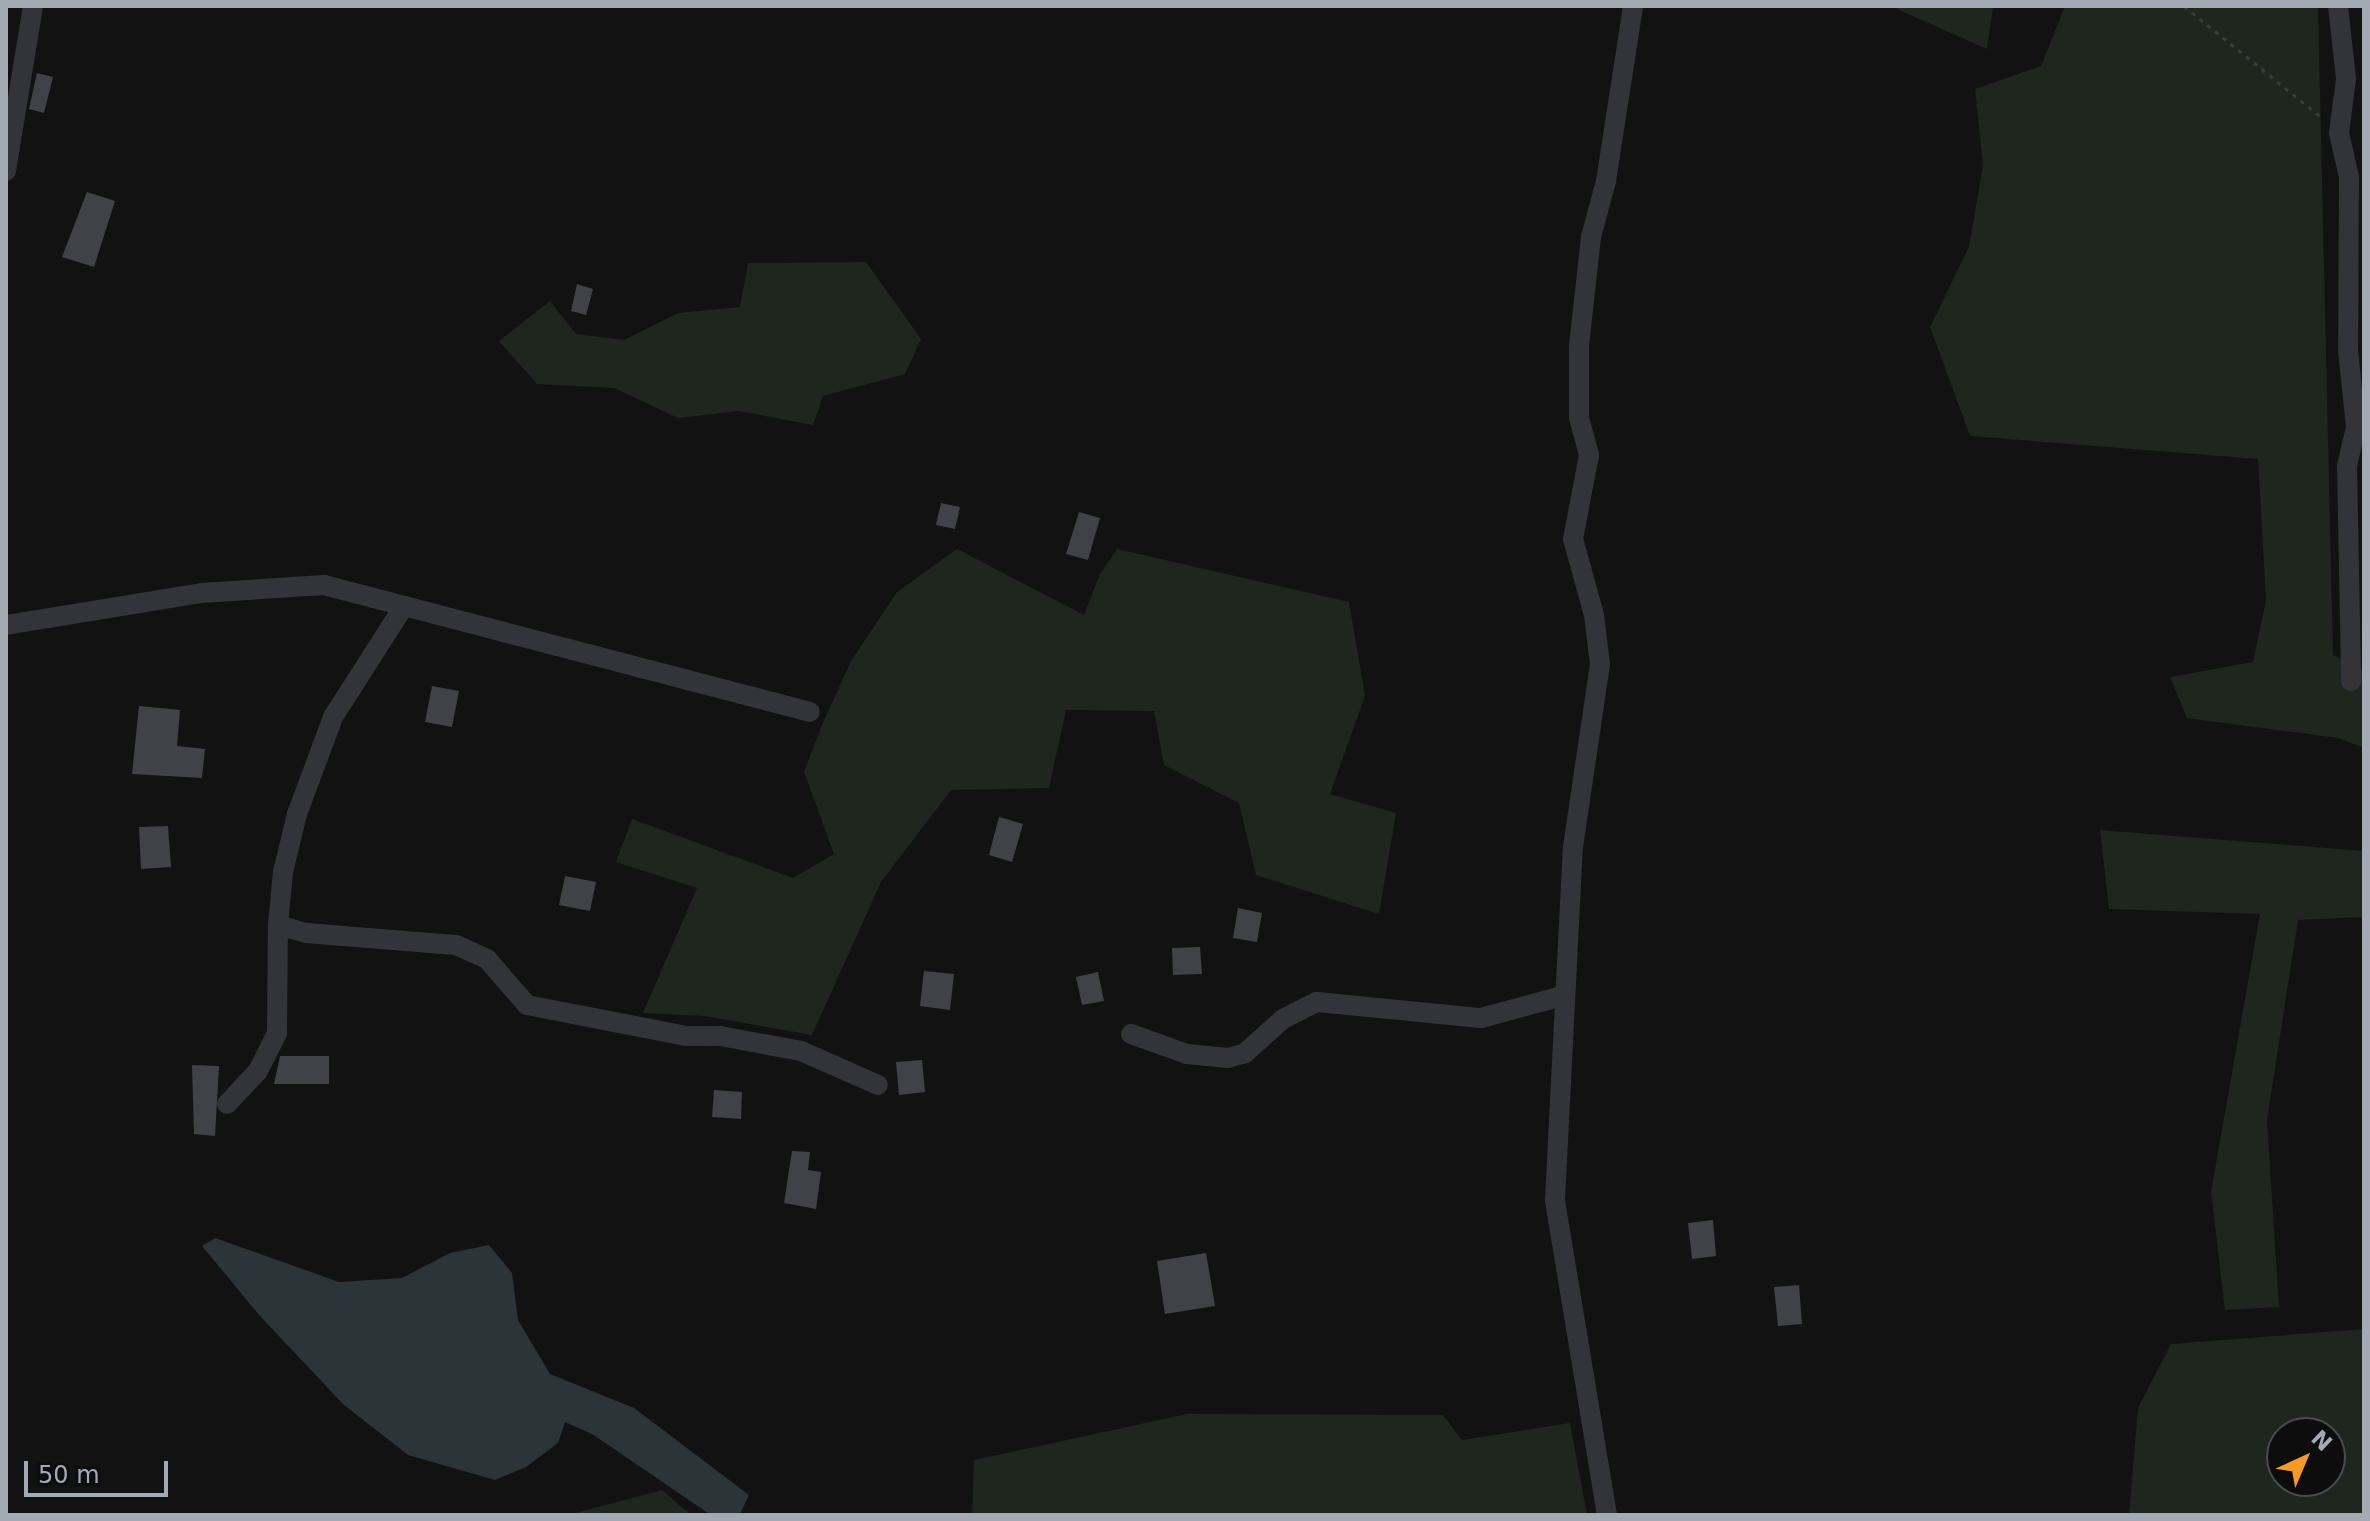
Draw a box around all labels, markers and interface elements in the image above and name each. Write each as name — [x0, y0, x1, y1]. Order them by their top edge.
north arrow — [2266, 1417, 2346, 1497]
text: N — [2306, 1425, 2337, 1456]
scale bar — [28, 1445, 172, 1495]
text: 50 m — [38, 1461, 100, 1489]

